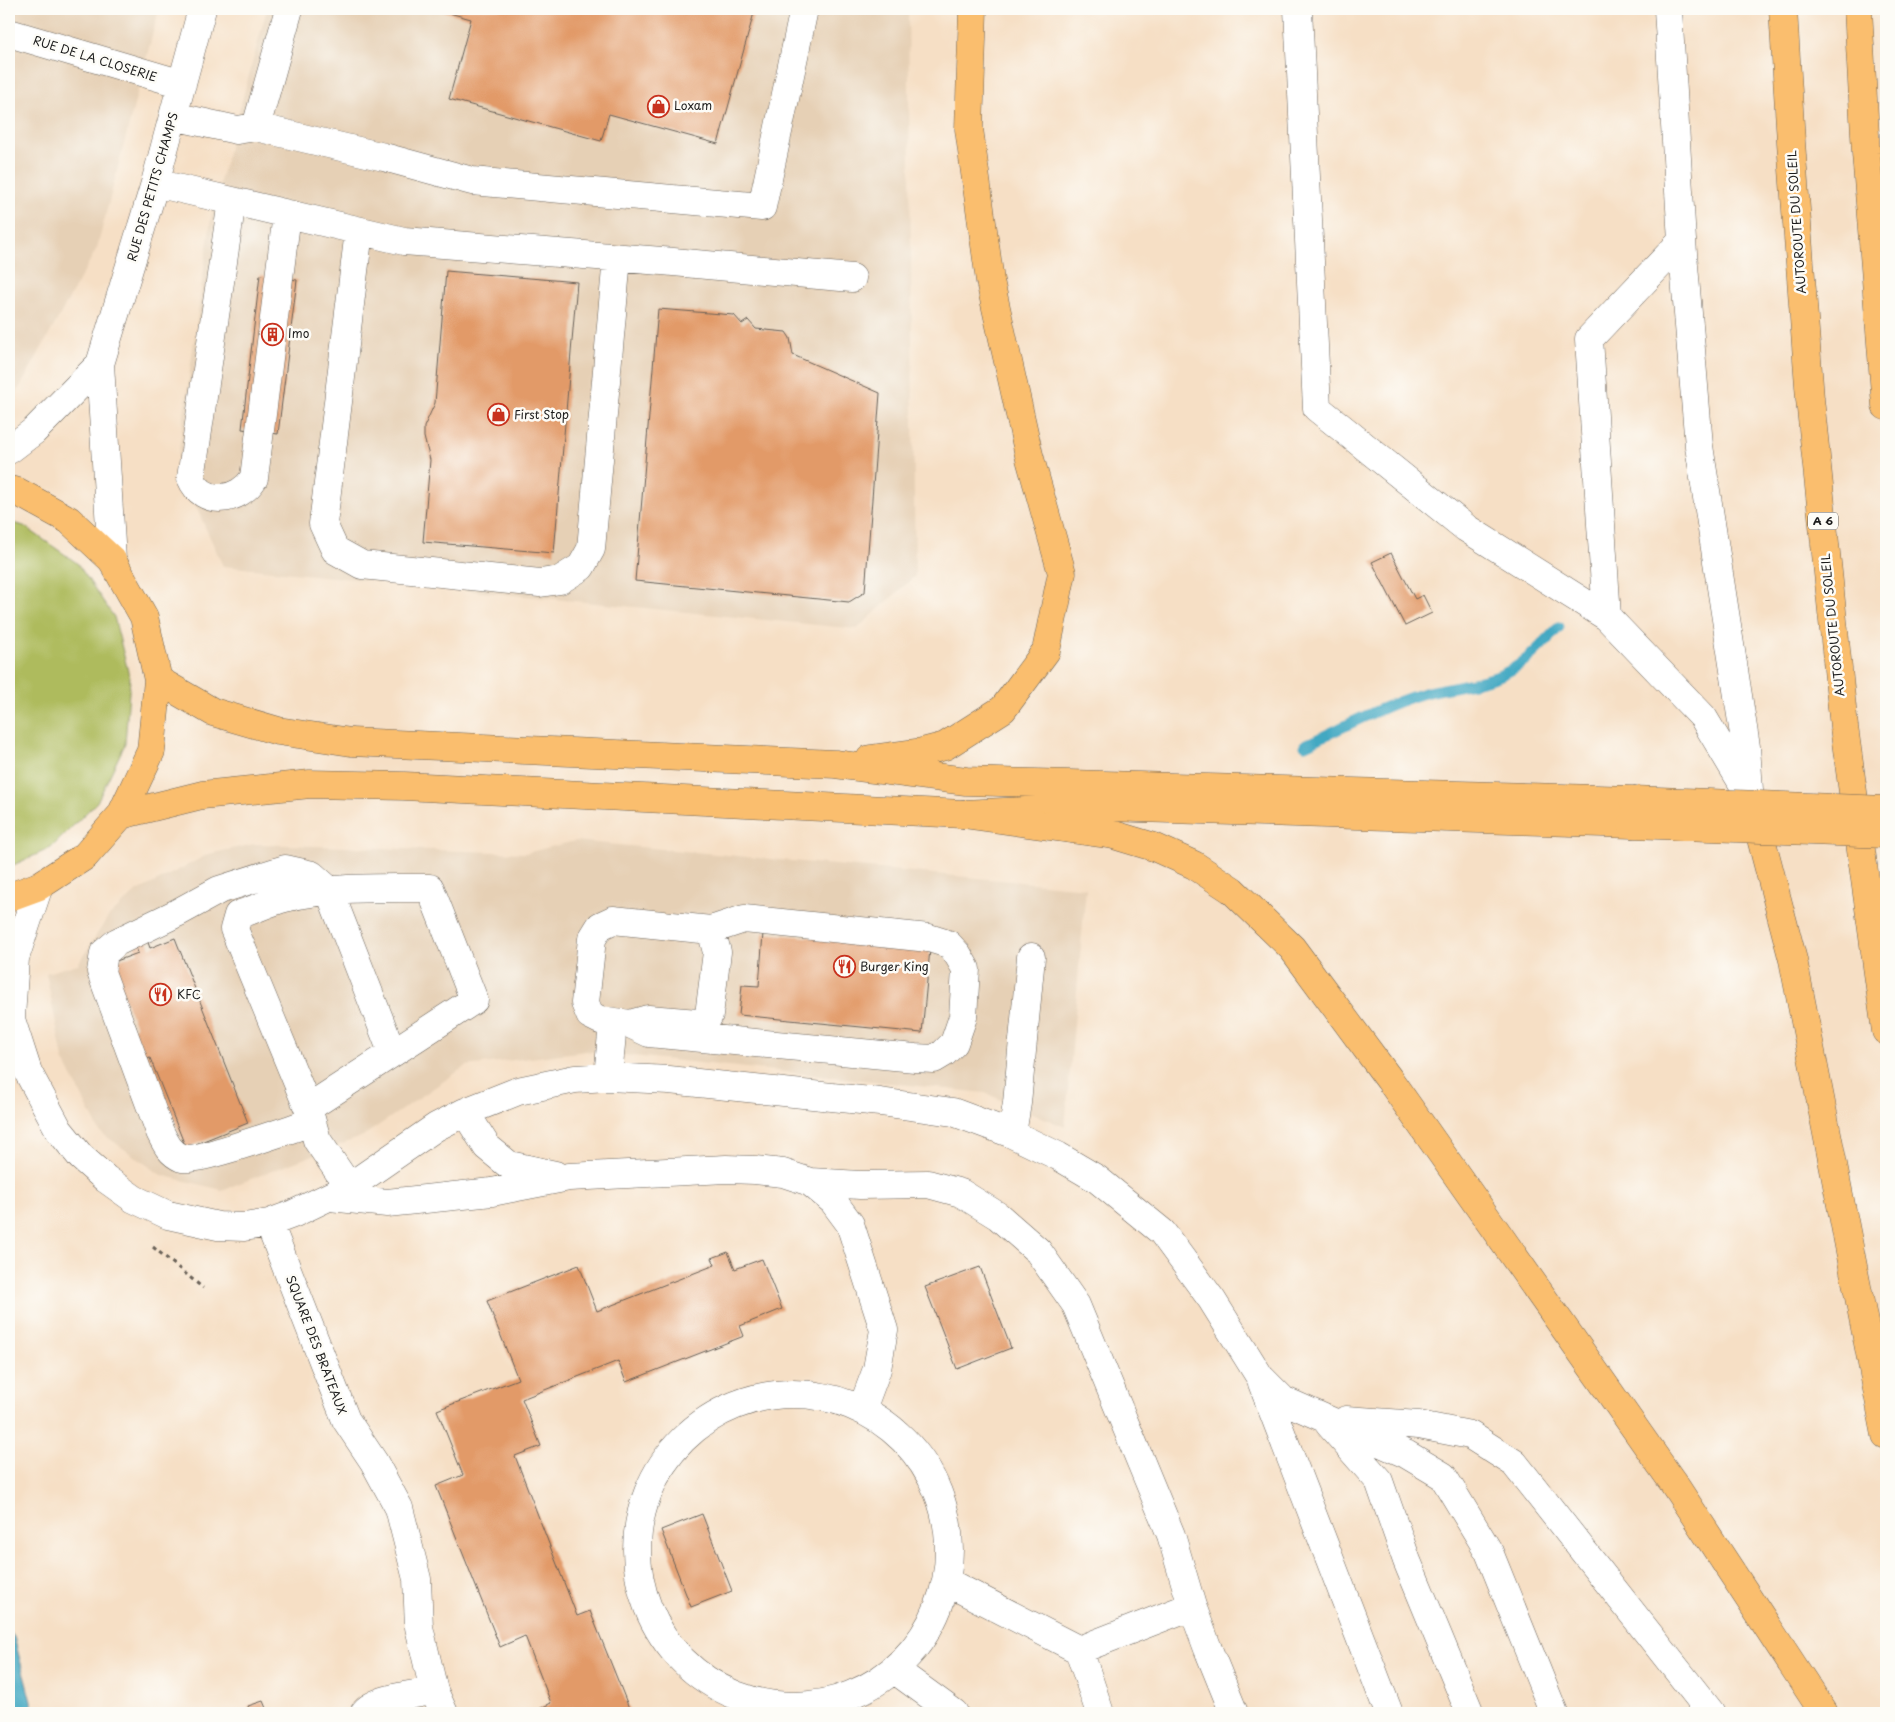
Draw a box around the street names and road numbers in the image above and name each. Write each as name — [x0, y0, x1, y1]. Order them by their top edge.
street label: RUE DE LA CLOSERIE — [31, 31, 159, 85]
street label: RUE DES PETITS CHAMPS — [122, 110, 182, 263]
street label: AUTOROUTE DU SOLEIL — [1782, 150, 1810, 294]
road number: A 6 — [1808, 512, 1838, 530]
street label: AUTOROUTE DU SOLEIL — [1816, 553, 1848, 698]
street label: SQUARE DES BRATEAUX — [282, 1272, 352, 1417]

